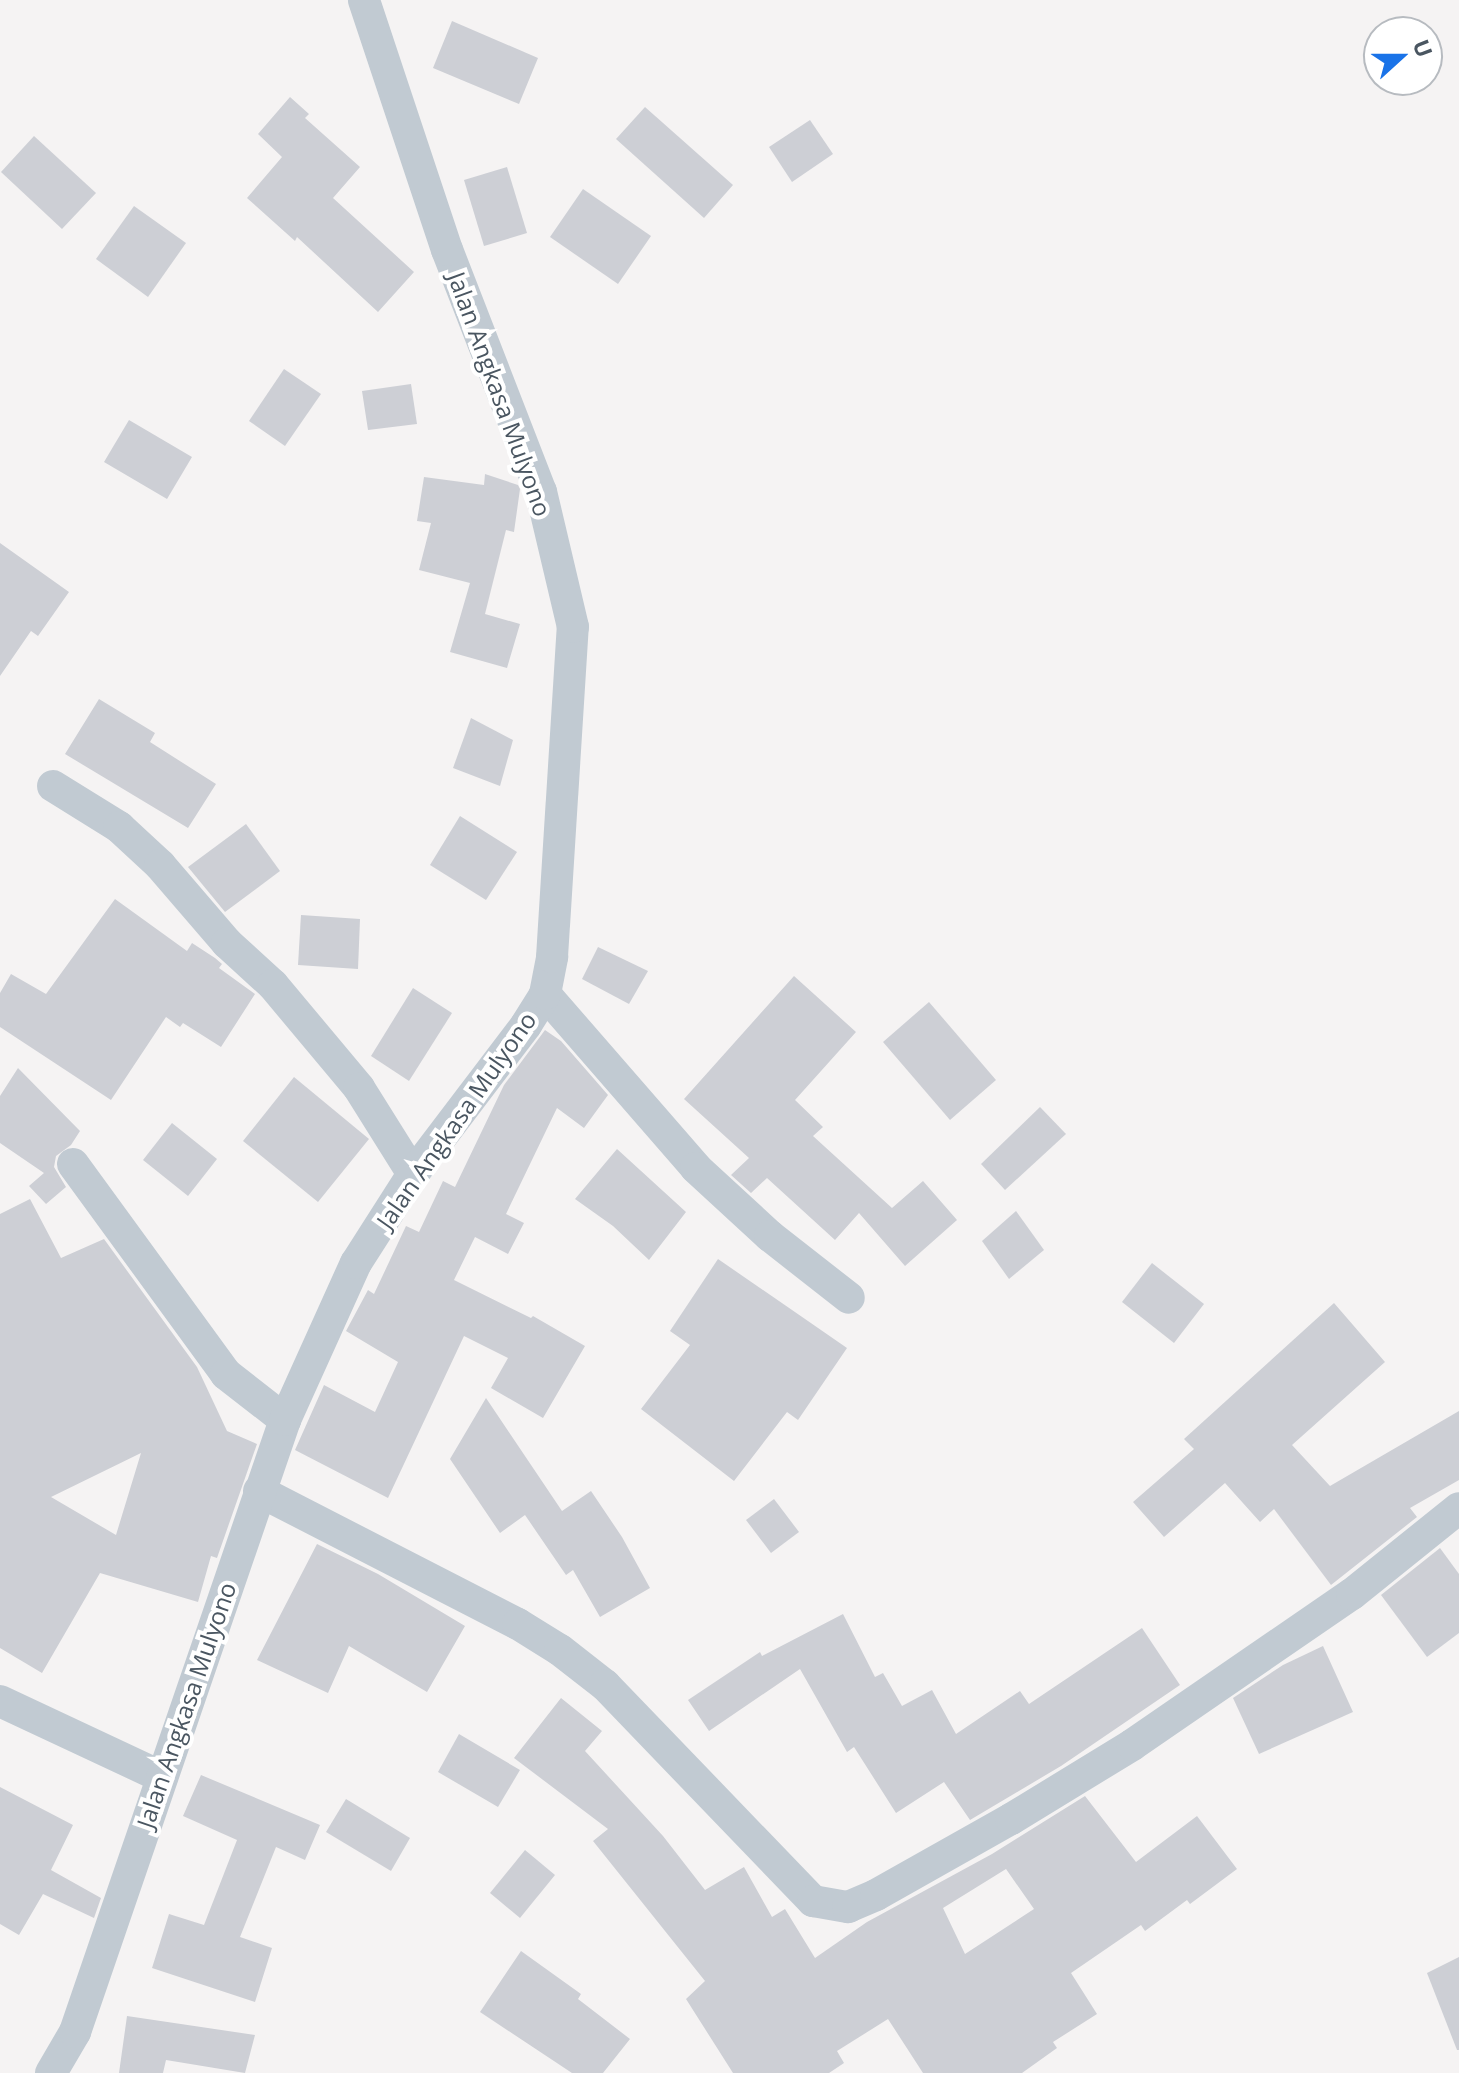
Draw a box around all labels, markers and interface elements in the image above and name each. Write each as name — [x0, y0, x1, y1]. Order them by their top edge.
north arrow — [1363, 16, 1443, 96]
text: U — [1407, 35, 1441, 61]
street label: Jalan Angkasa Mulyono — [442, 268, 558, 520]
street label: Jalan Angkasa Mulyono — [370, 1006, 542, 1234]
street label: Jalan Angkasa Mulyono — [130, 1578, 242, 1832]

